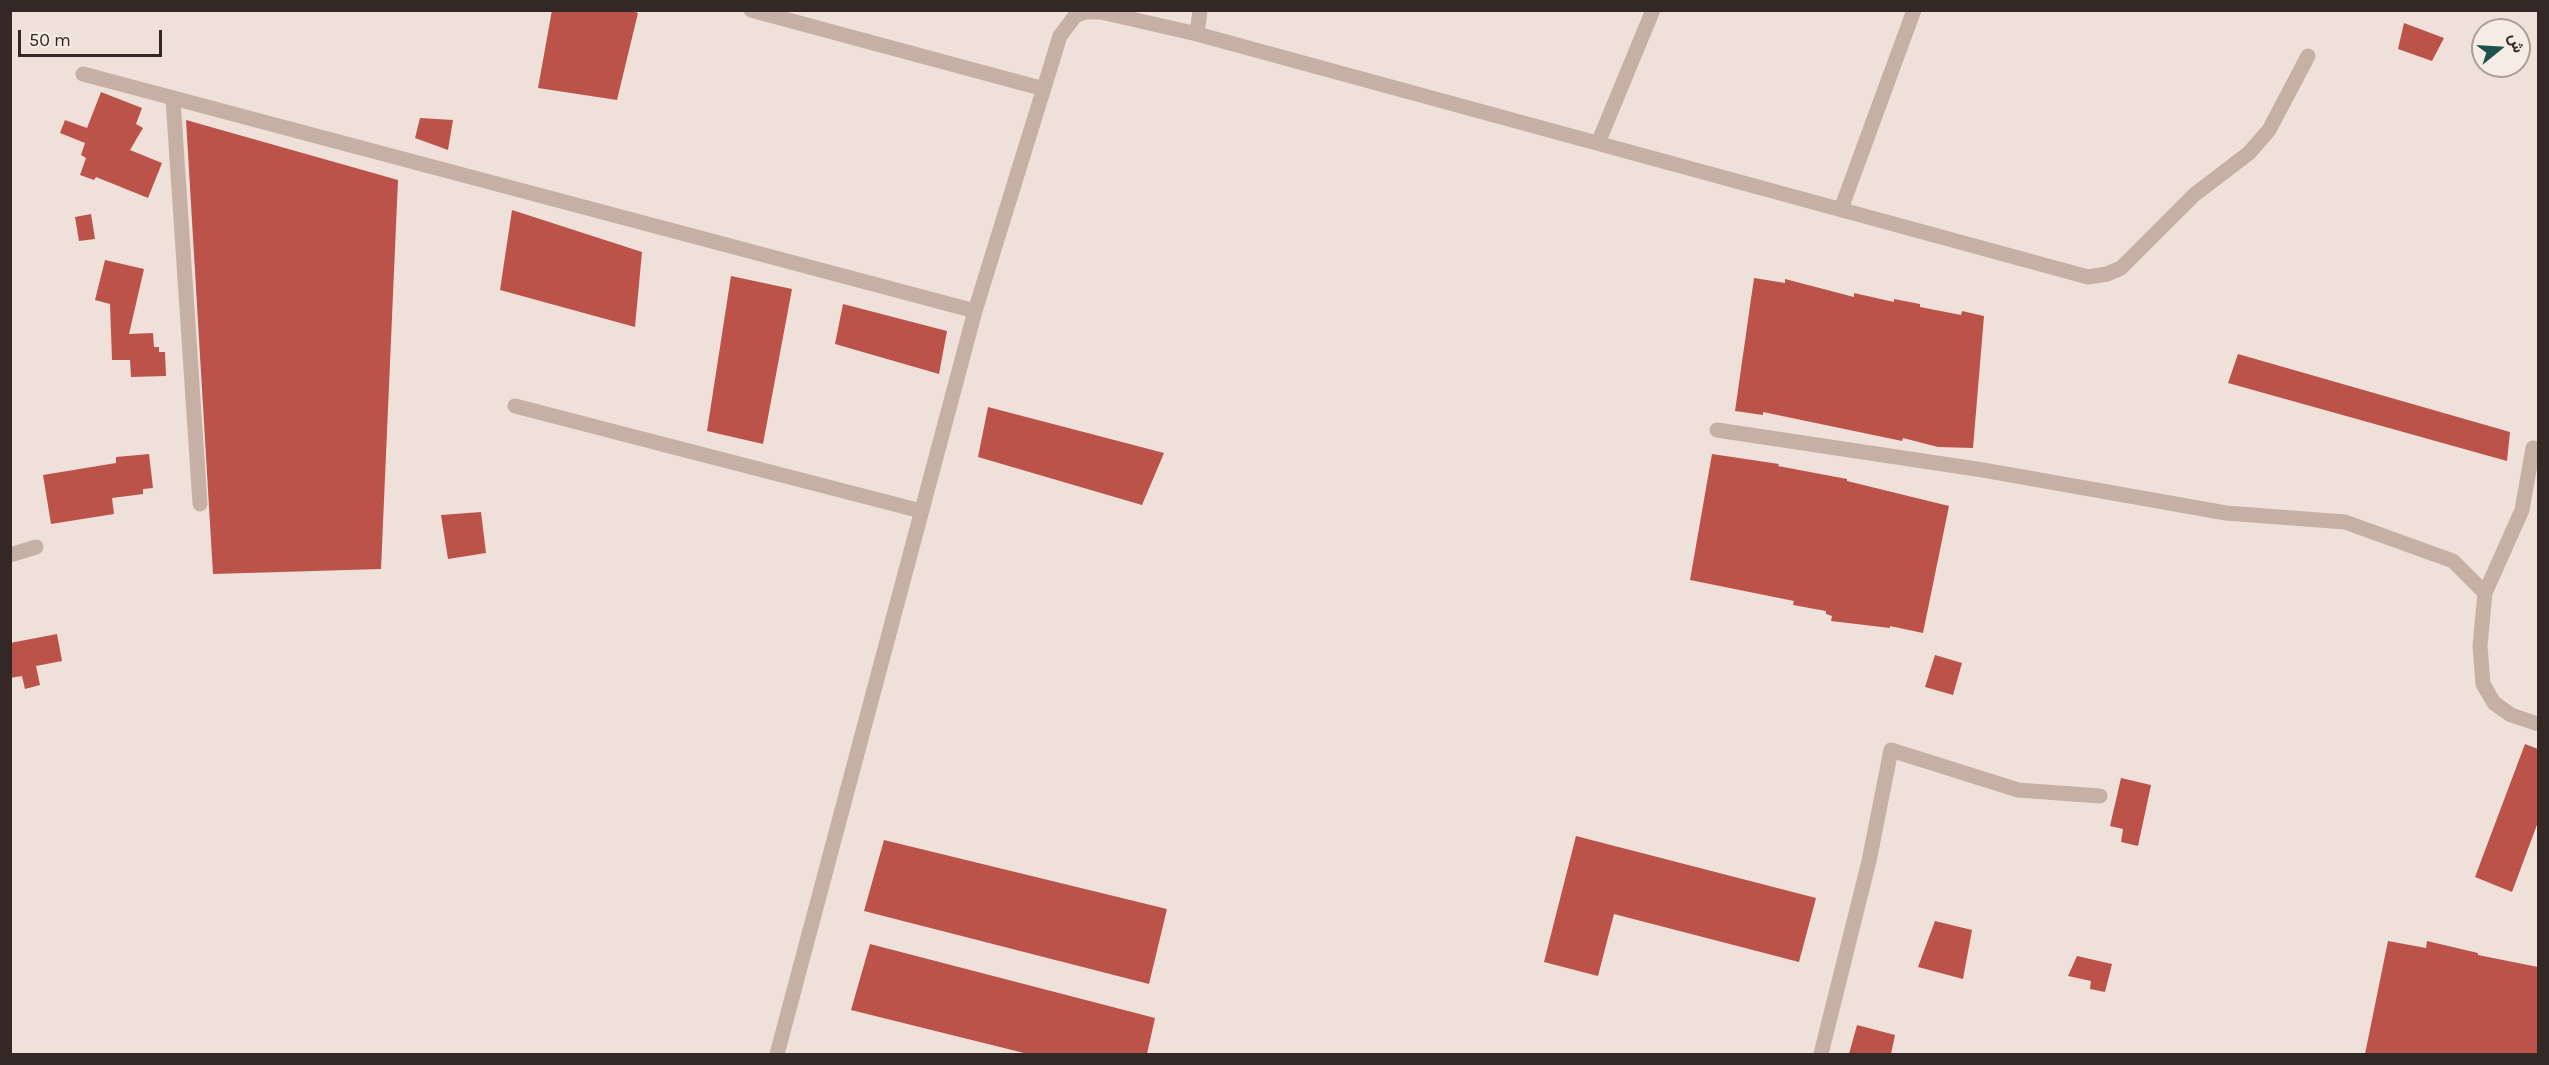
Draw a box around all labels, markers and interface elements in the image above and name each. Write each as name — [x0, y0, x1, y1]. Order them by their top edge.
scale bar — [21, 18, 165, 56]
north arrow — [2471, 18, 2531, 78]
text: 50 m — [29, 29, 71, 51]
text: ش — [2505, 31, 2529, 55]

